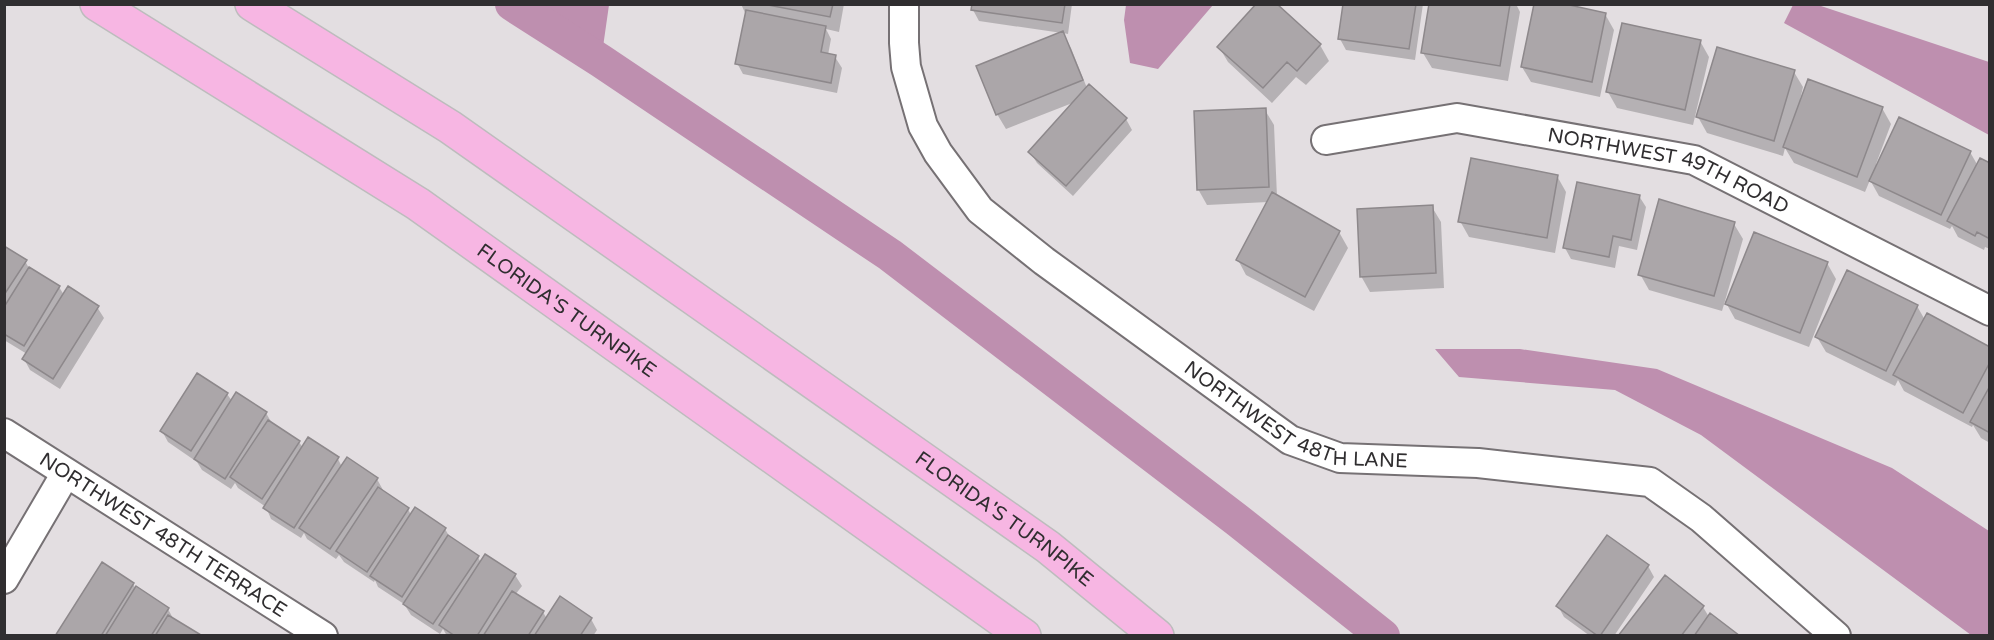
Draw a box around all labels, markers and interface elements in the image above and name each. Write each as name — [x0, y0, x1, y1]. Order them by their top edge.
street label: NORTHWEST 49TH ROAD — [1546, 123, 1793, 219]
street label: FLORIDA'S TURNPIKE — [472, 239, 661, 383]
street label: NORTHWEST 48TH LANE — [1179, 356, 1408, 473]
street label: FLORIDA'S TURNPIKE — [910, 447, 1098, 592]
street label: NORTHWEST 48TH TERRACE — [35, 448, 291, 623]

